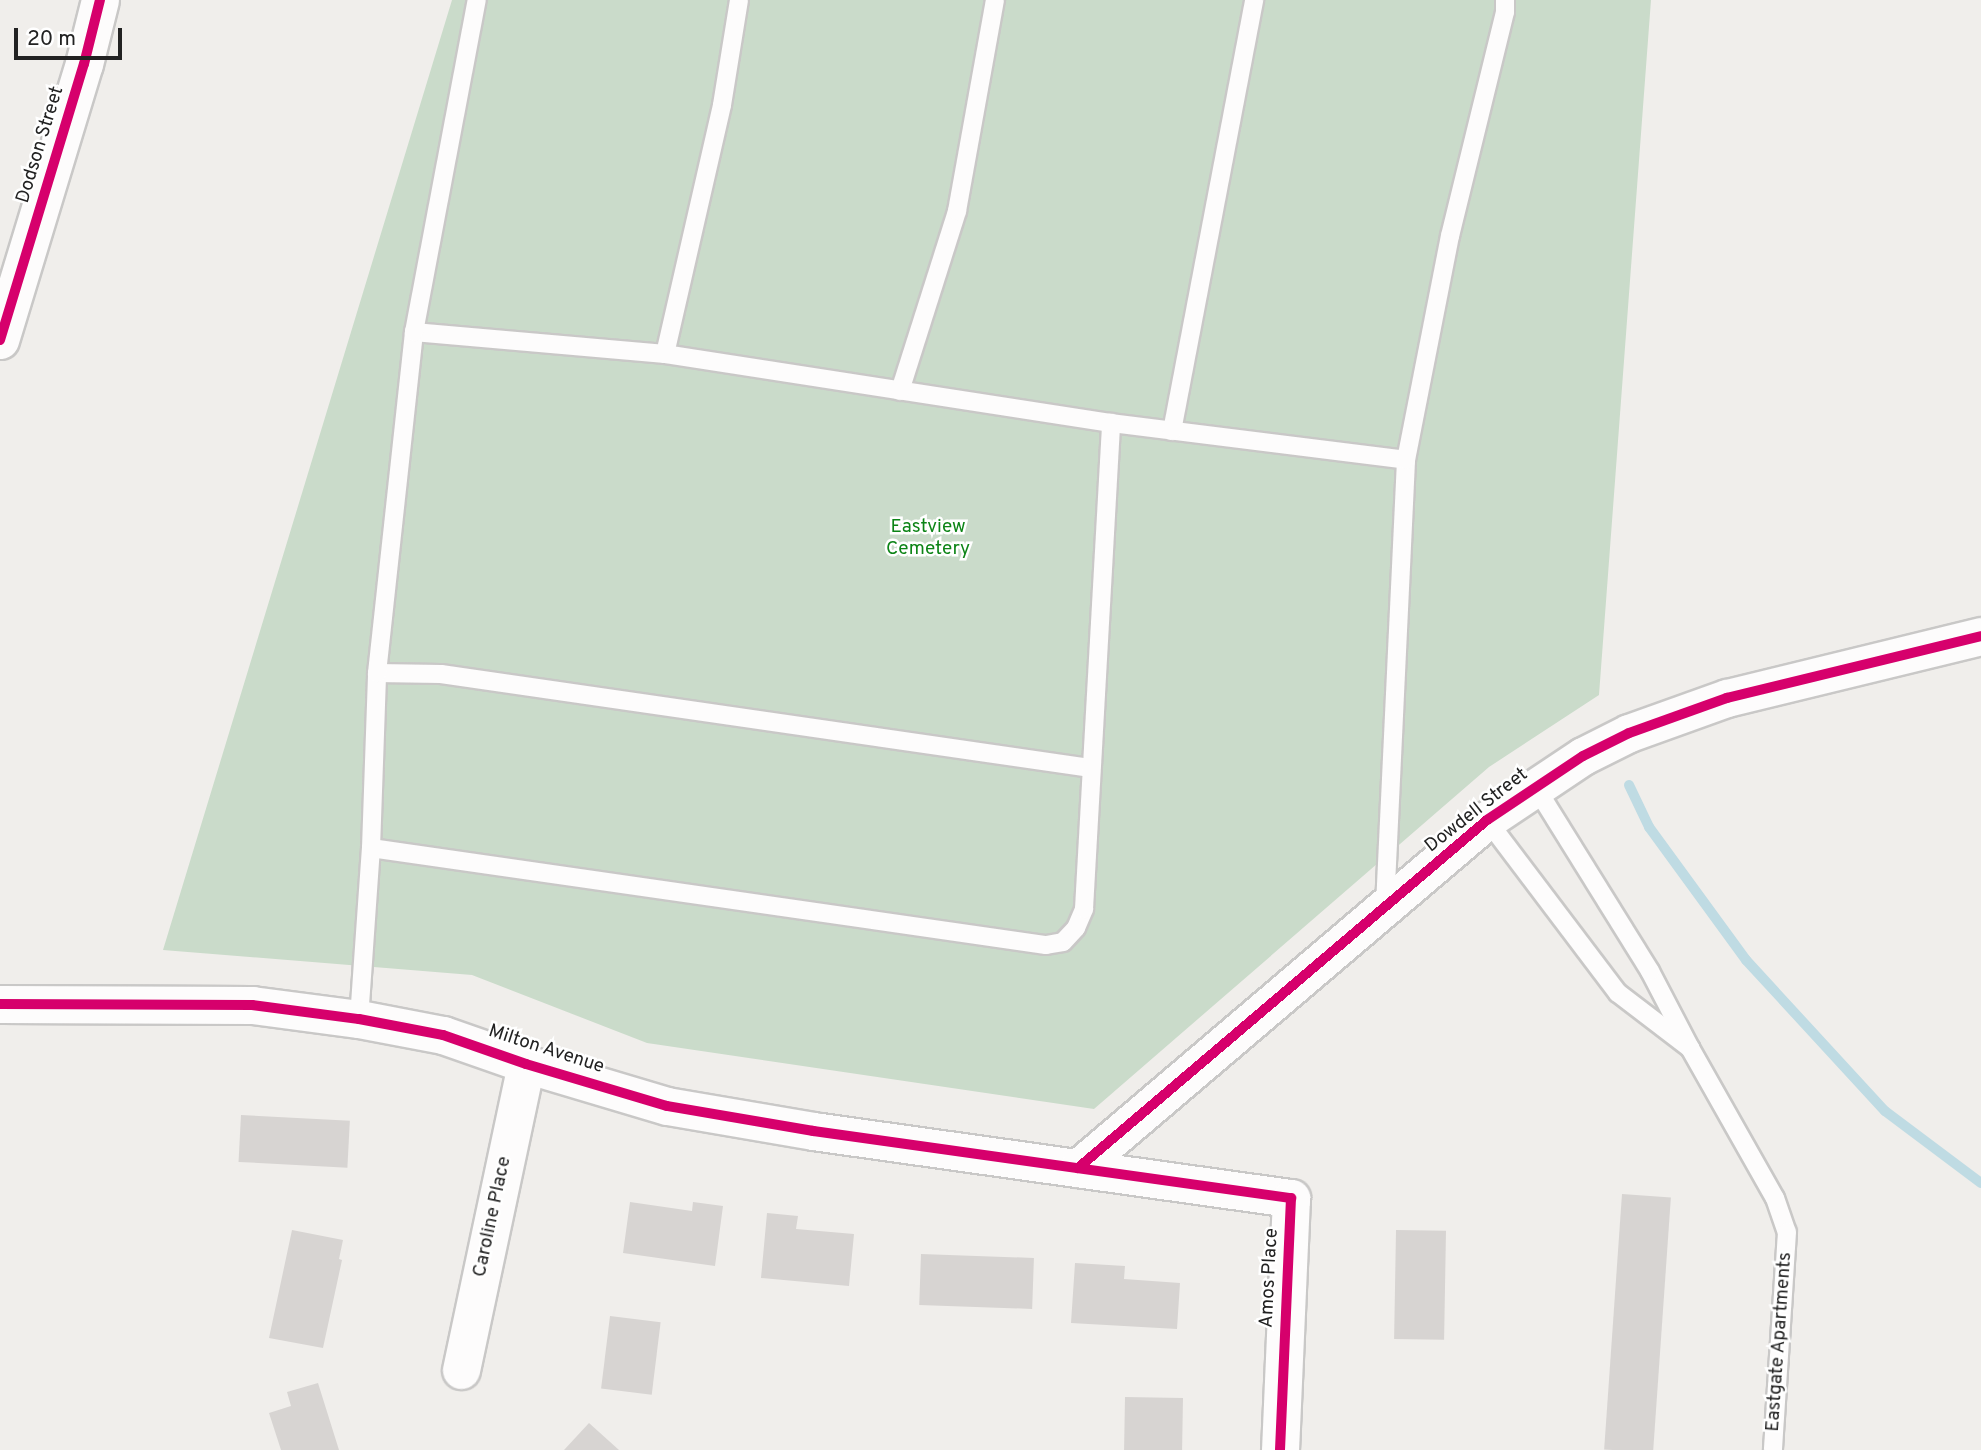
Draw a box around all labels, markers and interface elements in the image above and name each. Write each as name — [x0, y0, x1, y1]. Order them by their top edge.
scale bar — [18, 14, 126, 58]
text: 20 m — [27, 26, 76, 53]
street label: Dodson Street — [12, 84, 70, 206]
park label: Eastview Cemetery — [886, 517, 970, 561]
street label: Dowdell Street — [1421, 764, 1533, 858]
street label: Milton Avenue — [485, 1020, 607, 1080]
street label: Caroline Place — [469, 1155, 517, 1279]
street label: Amos Place — [1256, 1227, 1284, 1329]
street label: Eastgate Apartments — [1762, 1251, 1798, 1433]

